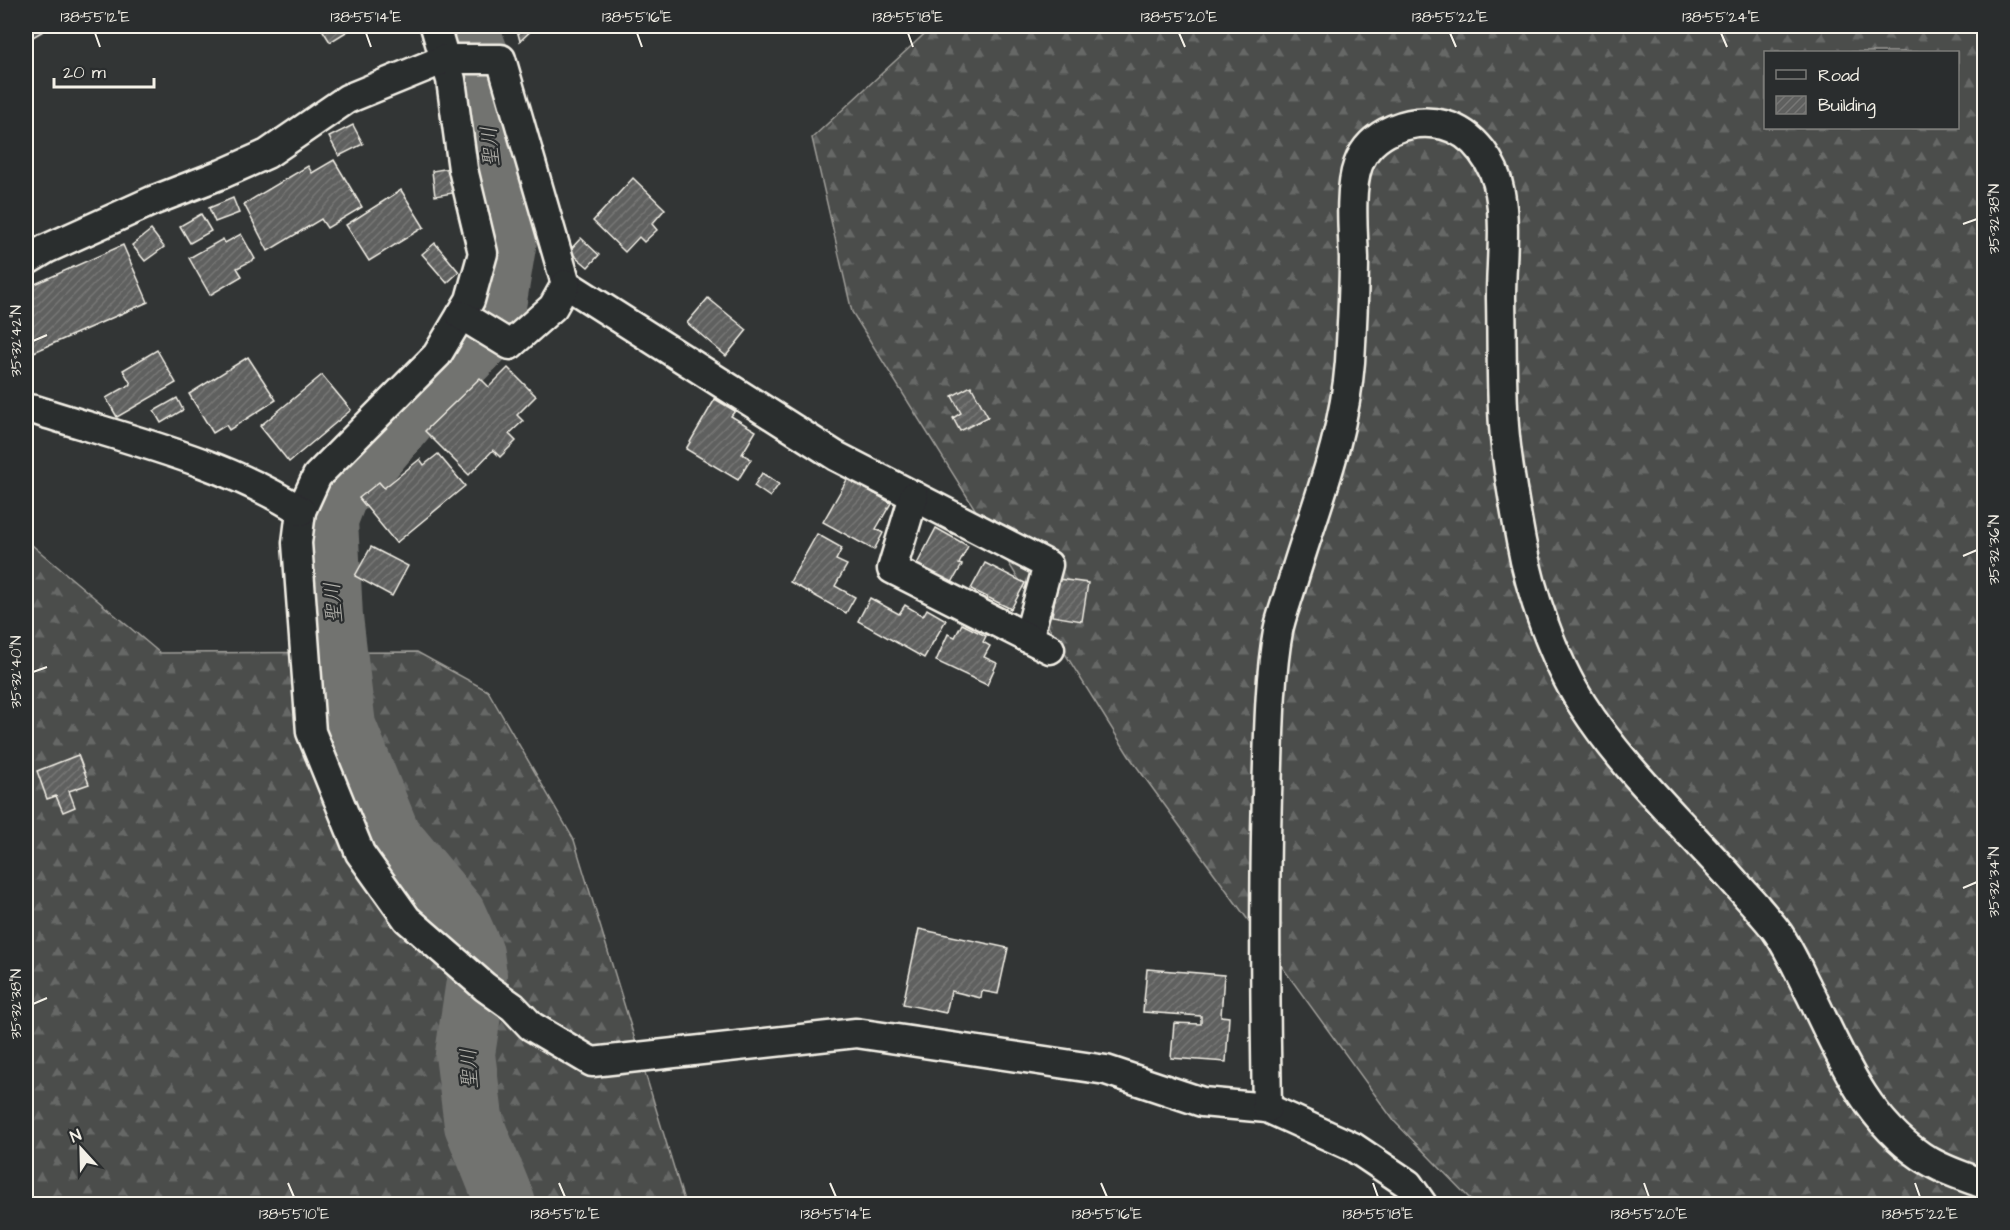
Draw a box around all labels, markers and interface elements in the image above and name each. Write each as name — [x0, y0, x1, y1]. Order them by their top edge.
text: 138°55'12"E — [60, 7, 130, 28]
text: 138°55'14"E — [331, 7, 402, 28]
text: 138°55'16"E — [602, 7, 672, 28]
text: 138°55'18"E — [873, 7, 943, 28]
text: 138°55'20"E — [1141, 7, 1217, 28]
text: 138°55'22"E — [1412, 7, 1488, 28]
text: 138°55'24"E — [1682, 7, 1760, 28]
scale bar — [54, 51, 154, 89]
legend — [1764, 51, 1959, 129]
text: 20 m — [63, 60, 106, 85]
text: Road — [1818, 63, 1859, 88]
text: Building — [1818, 93, 1876, 119]
water label: 聖川 — [474, 125, 507, 169]
text: 35°32'38"N — [1984, 184, 2005, 254]
text: 35°32'42"N — [6, 305, 27, 377]
text: 35°32'36"N — [1984, 515, 2005, 585]
water label: 聖川 — [318, 581, 349, 625]
text: 35°32'40"N — [6, 636, 27, 708]
text: 35°32'34"N — [1984, 847, 2005, 918]
text: 35°32'38"N — [6, 969, 27, 1039]
water label: 聖川 — [454, 1047, 485, 1091]
north arrow — [51, 1119, 111, 1179]
text: N — [67, 1124, 85, 1148]
text: 138°55'10"E — [259, 1204, 329, 1225]
text: 138°55'12"E — [530, 1204, 600, 1225]
text: 138°55'14"E — [801, 1204, 872, 1225]
text: 138°55'16"E — [1072, 1204, 1142, 1225]
text: 138°55'18"E — [1343, 1204, 1413, 1225]
text: 138°55'20"E — [1611, 1204, 1687, 1225]
text: 138°55'22"E — [1882, 1204, 1958, 1225]

